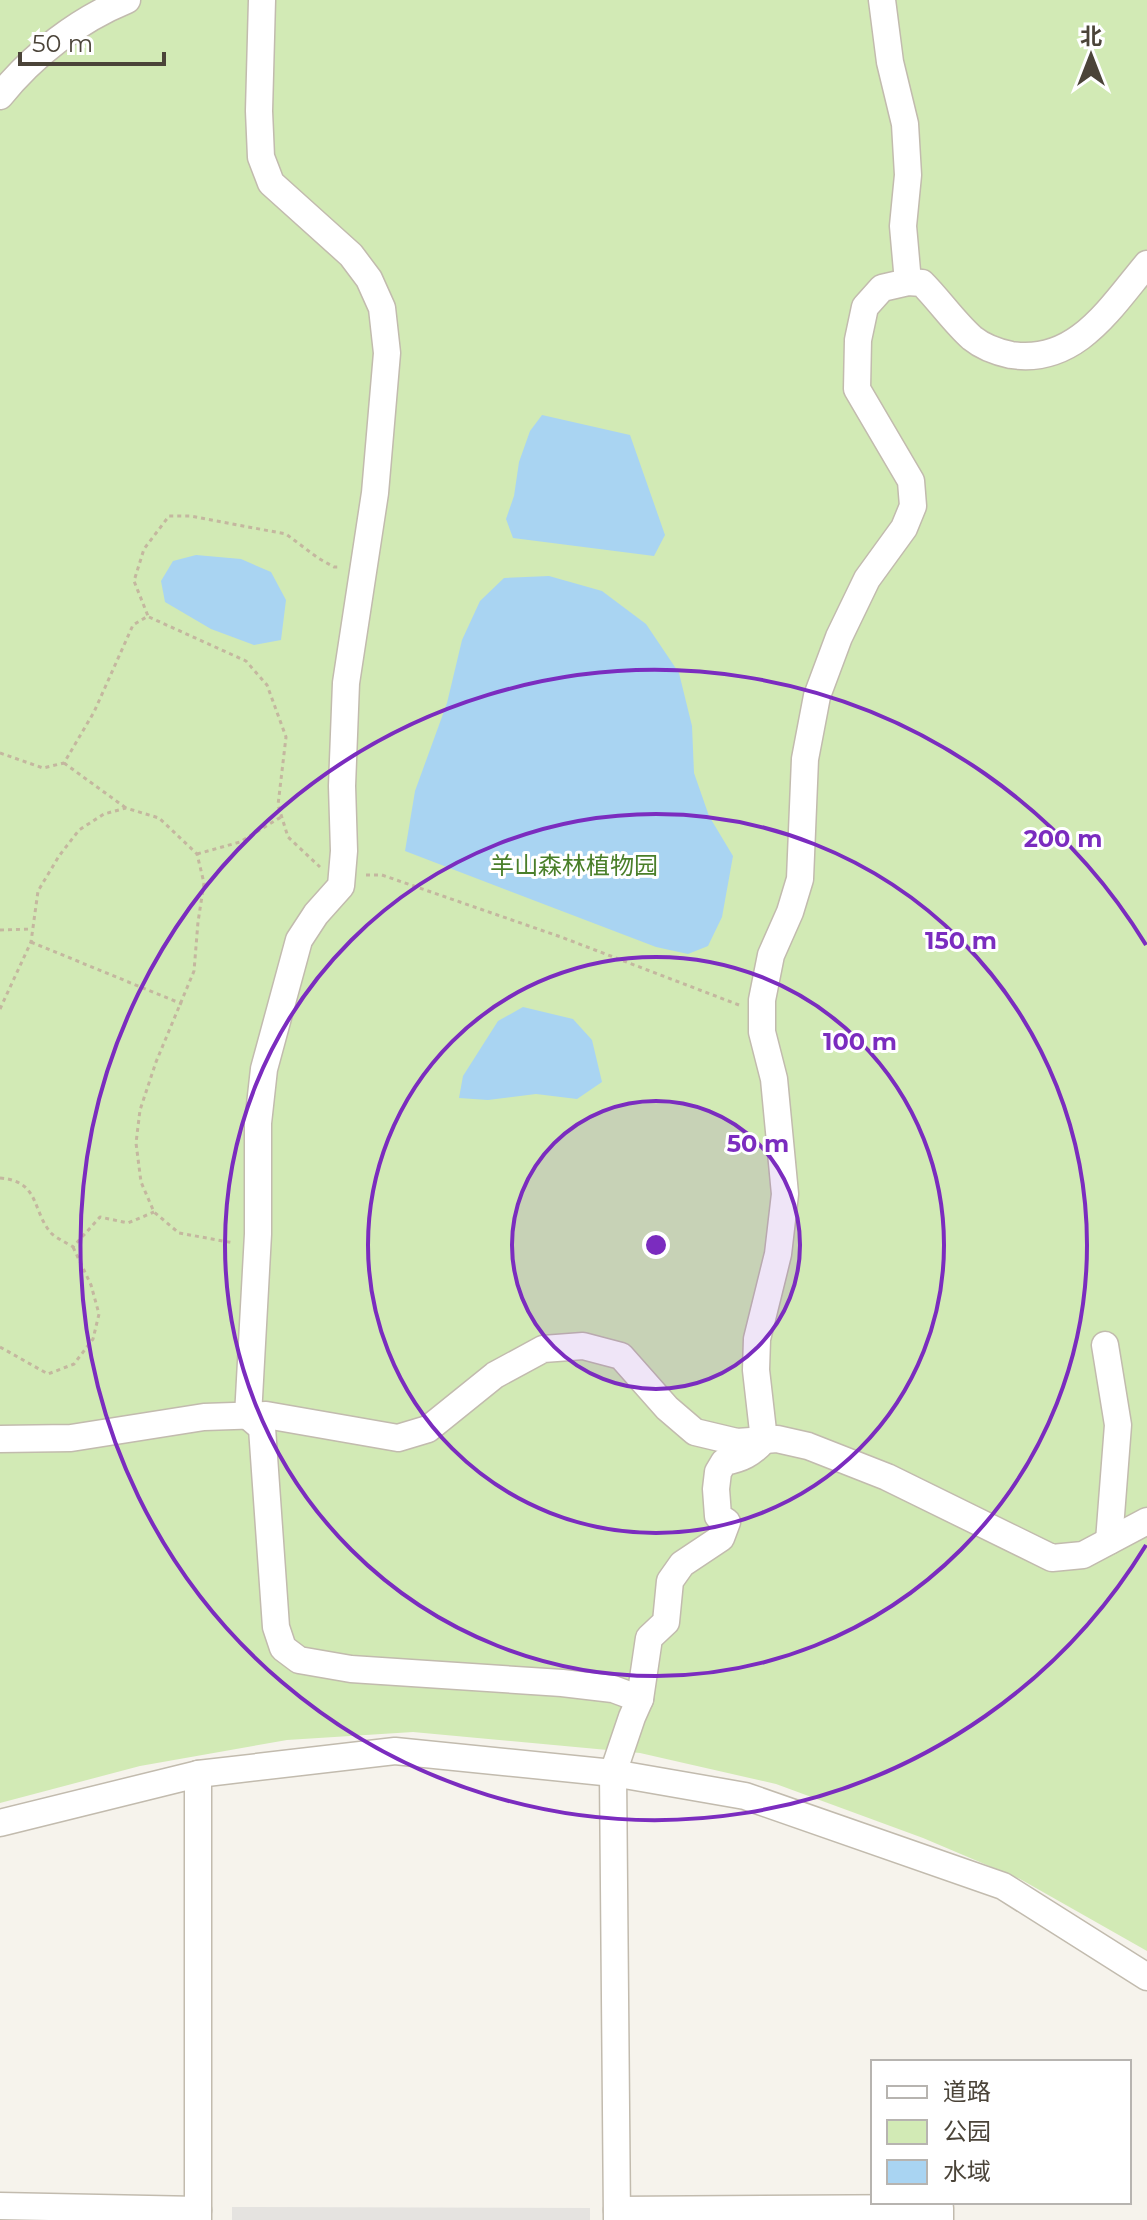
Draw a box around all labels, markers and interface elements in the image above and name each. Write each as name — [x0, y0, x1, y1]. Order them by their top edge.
scale bar — [20, 16, 164, 66]
north arrow — [1051, 16, 1131, 96]
text: 北 — [1080, 23, 1102, 50]
text: 50 m — [32, 29, 93, 58]
text: 200 m — [1024, 824, 1102, 853]
park label: 羊山森林植物园 — [490, 851, 658, 880]
text: 150 m — [925, 926, 997, 955]
text: 100 m — [823, 1027, 897, 1056]
text: 50 m — [727, 1129, 789, 1158]
centre of rings — [642, 1231, 670, 1259]
legend — [871, 2060, 1131, 2204]
text: 道路 — [943, 2077, 991, 2106]
text: 公园 — [943, 2117, 991, 2146]
text: 水域 — [943, 2157, 991, 2186]

